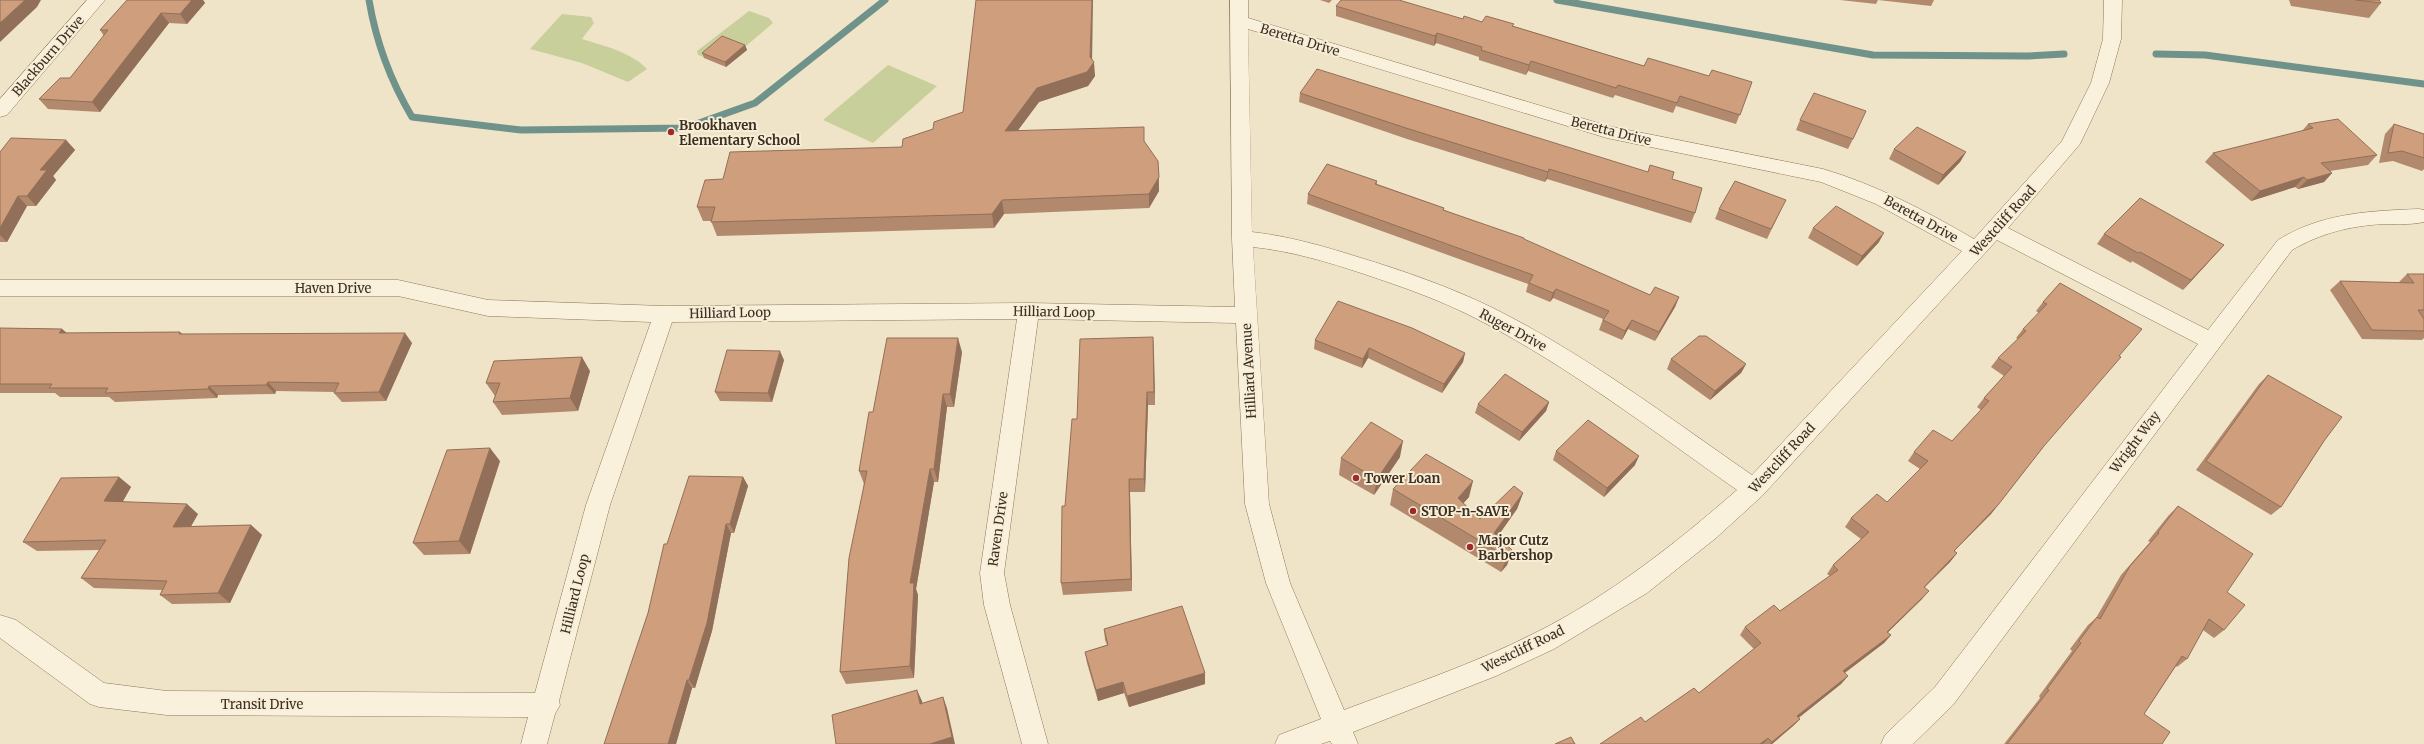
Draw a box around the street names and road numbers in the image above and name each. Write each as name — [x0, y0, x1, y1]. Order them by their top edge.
street label: Blackburn Drive — [8, 12, 88, 100]
street label: Beretta Drive — [1258, 20, 1342, 60]
street label: Beretta Drive — [1569, 113, 1653, 149]
street label: Westcliff Road — [1966, 182, 2039, 261]
street label: Beretta Drive — [1881, 192, 1961, 246]
street label: Haven Drive — [295, 280, 372, 297]
street label: Hilliard Loop — [1013, 303, 1095, 321]
street label: Hilliard Loop — [689, 304, 771, 322]
street label: Ruger Drive — [1476, 305, 1550, 355]
street label: Hilliard Avenue — [1238, 323, 1260, 419]
street label: Wright Way — [2106, 407, 2164, 477]
street label: Westcliff Road — [1744, 419, 1819, 497]
street label: Raven Drive — [984, 490, 1012, 568]
street label: Hilliard Loop — [557, 552, 593, 636]
street label: Westcliff Road — [1478, 622, 1567, 677]
street label: Transit Drive — [221, 696, 303, 713]

